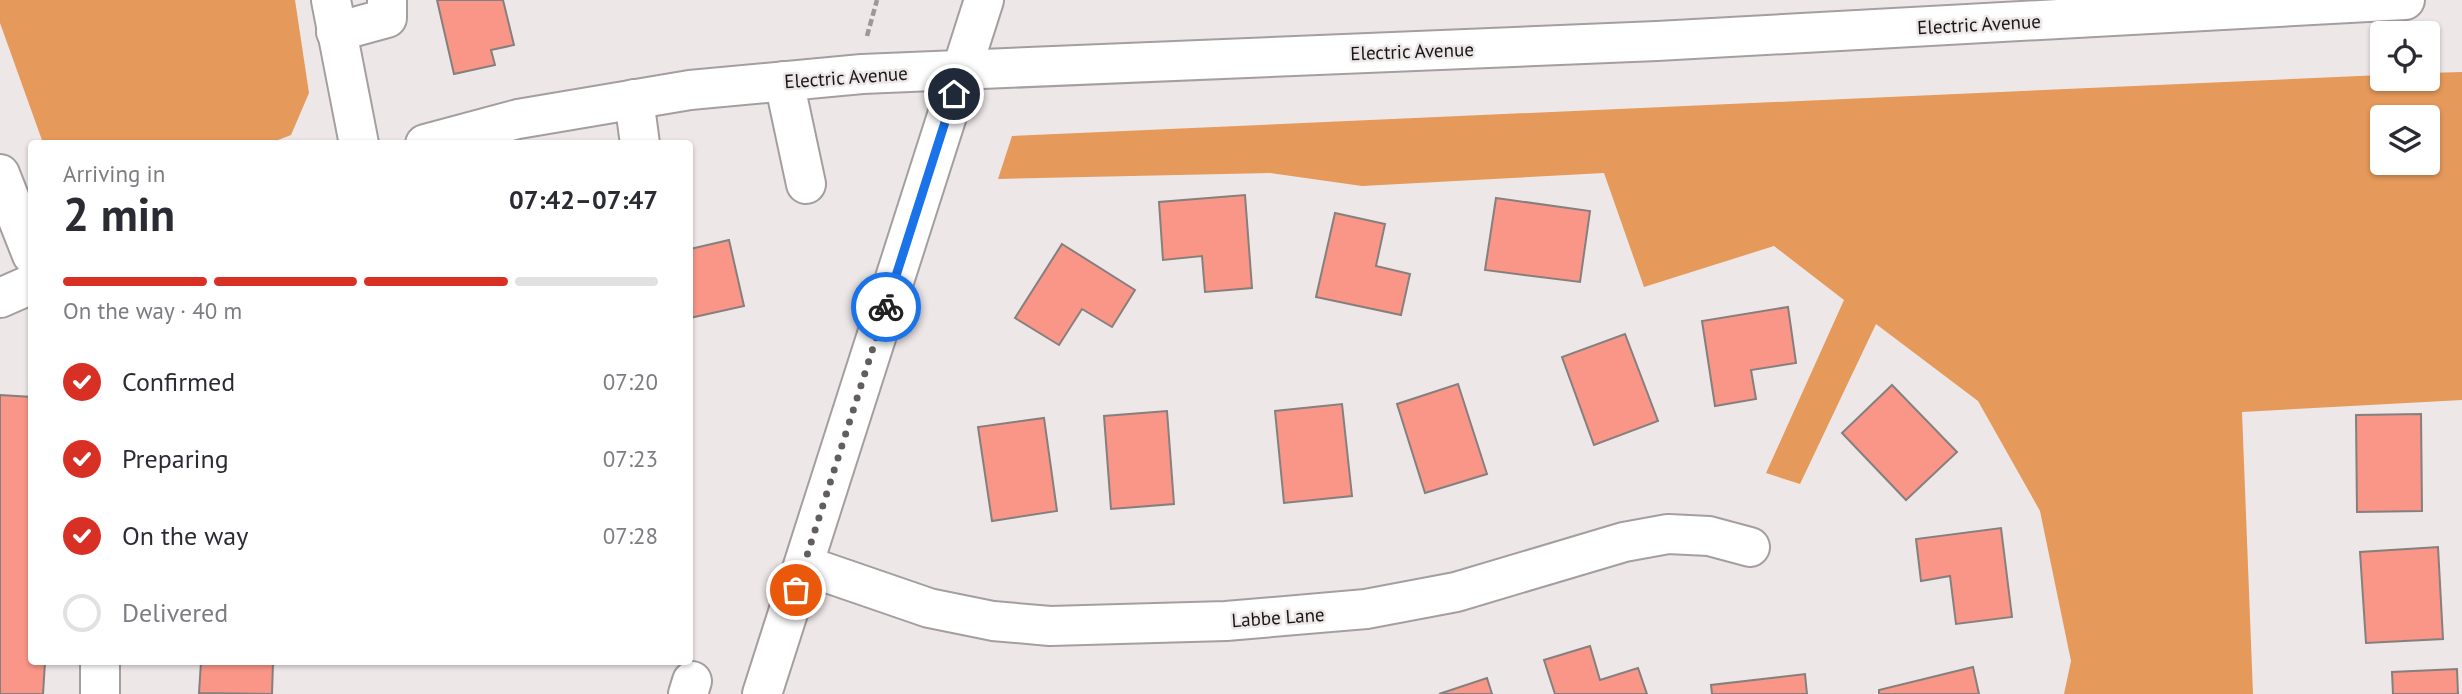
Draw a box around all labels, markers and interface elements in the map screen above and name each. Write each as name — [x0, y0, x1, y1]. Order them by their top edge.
street label: Electric Avenue — [1917, 9, 2041, 39]
map controls — [2370, 21, 2440, 175]
button: locate — [2370, 21, 2440, 91]
street label: Electric Avenue — [1350, 37, 1474, 65]
street label: Electric Avenue — [783, 61, 909, 93]
pin — [924, 64, 984, 124]
icon: home — [935, 75, 973, 113]
button: layers — [2370, 105, 2440, 175]
text: Arriving in — [63, 159, 165, 188]
text: 07:42–07:47 — [509, 183, 658, 216]
text: 2 min — [63, 184, 175, 244]
courier — [851, 272, 921, 342]
icon: bike — [867, 288, 905, 326]
text: On the way · 40 m — [63, 296, 242, 325]
icon: check — [63, 363, 101, 401]
text: Confirmed — [122, 365, 235, 398]
text: 07:20 — [603, 367, 658, 396]
icon: check — [63, 440, 101, 478]
text: Preparing — [122, 442, 229, 475]
text: 07:23 — [603, 444, 658, 473]
icon: check — [63, 517, 101, 555]
text: On the way — [122, 519, 248, 552]
text: 07:28 — [603, 521, 658, 550]
pin — [766, 560, 826, 620]
icon: bag — [777, 571, 815, 609]
text: Delivered — [122, 596, 228, 629]
street label: Labbe Lane — [1231, 602, 1325, 632]

